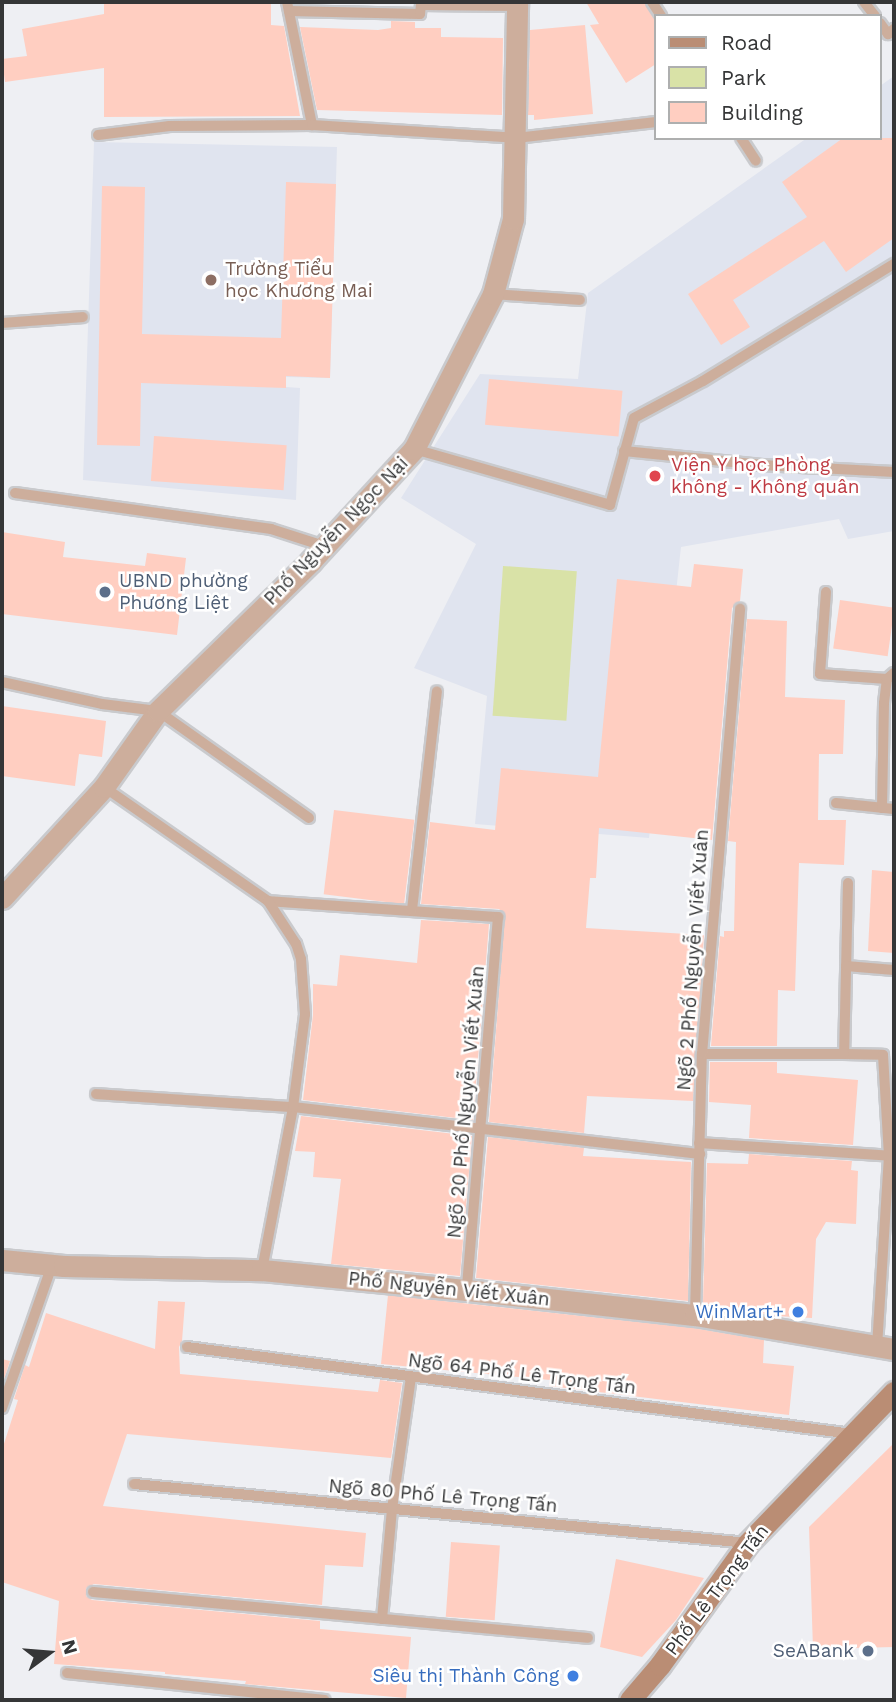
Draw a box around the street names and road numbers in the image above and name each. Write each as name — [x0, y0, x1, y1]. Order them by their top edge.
street label: Phố Nguyễn Ngọc Nại — [259, 452, 413, 610]
street label: Ngõ 2 Phố Nguyễn Viết Xuân — [672, 828, 714, 1092]
street label: Ngõ 20 Phố Nguyễn Viết Xuân — [443, 964, 489, 1240]
street label: Phố Nguyễn Viết Xuân — [347, 1267, 551, 1311]
street label: Ngõ 64 Phố Lê Trọng Tấn — [406, 1349, 638, 1399]
street label: Ngõ 80 Phố Lê Trọng Tấn — [327, 1475, 559, 1517]
street label: Phố Lê Trọng Tấn — [660, 1520, 774, 1660]

